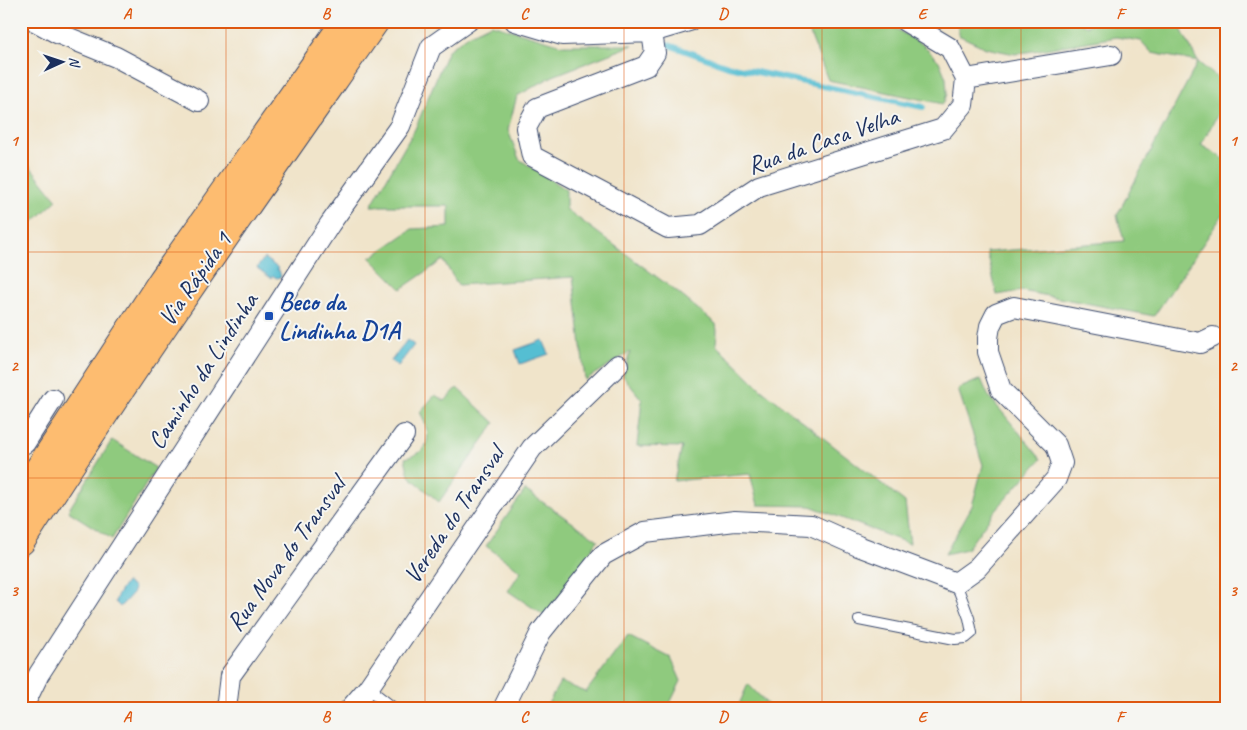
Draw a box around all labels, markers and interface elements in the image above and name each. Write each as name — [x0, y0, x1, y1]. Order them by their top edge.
text: A — [123, 4, 133, 24]
text: B — [322, 4, 332, 24]
text: C — [520, 4, 530, 24]
text: D — [718, 4, 729, 24]
text: E — [918, 4, 929, 24]
text: F — [1116, 4, 1127, 24]
north arrow — [38, 38, 88, 88]
text: N — [66, 57, 83, 68]
street label: Rua da Casa Velha — [743, 100, 905, 182]
text: 1 — [10, 131, 19, 151]
text: 1 — [1229, 131, 1238, 151]
street label: Via Rápida 1 — [151, 224, 240, 332]
street label: Caminho da Lindinha — [140, 285, 267, 455]
place label: Beco da Lindinha D1A — [279, 286, 402, 347]
marker: Beco da Lindinha D1A — [263, 310, 275, 322]
text: 2 — [10, 356, 19, 376]
text: 2 — [1229, 356, 1238, 376]
street label: Vereda do Transval — [396, 436, 514, 590]
street label: Rua Nova do Transval — [219, 467, 356, 638]
text: 3 — [10, 581, 19, 601]
text: 3 — [1229, 581, 1238, 601]
text: A — [123, 707, 133, 727]
text: B — [322, 707, 332, 727]
text: C — [520, 707, 530, 727]
text: D — [718, 707, 729, 727]
text: E — [918, 707, 929, 727]
text: F — [1116, 707, 1127, 727]

